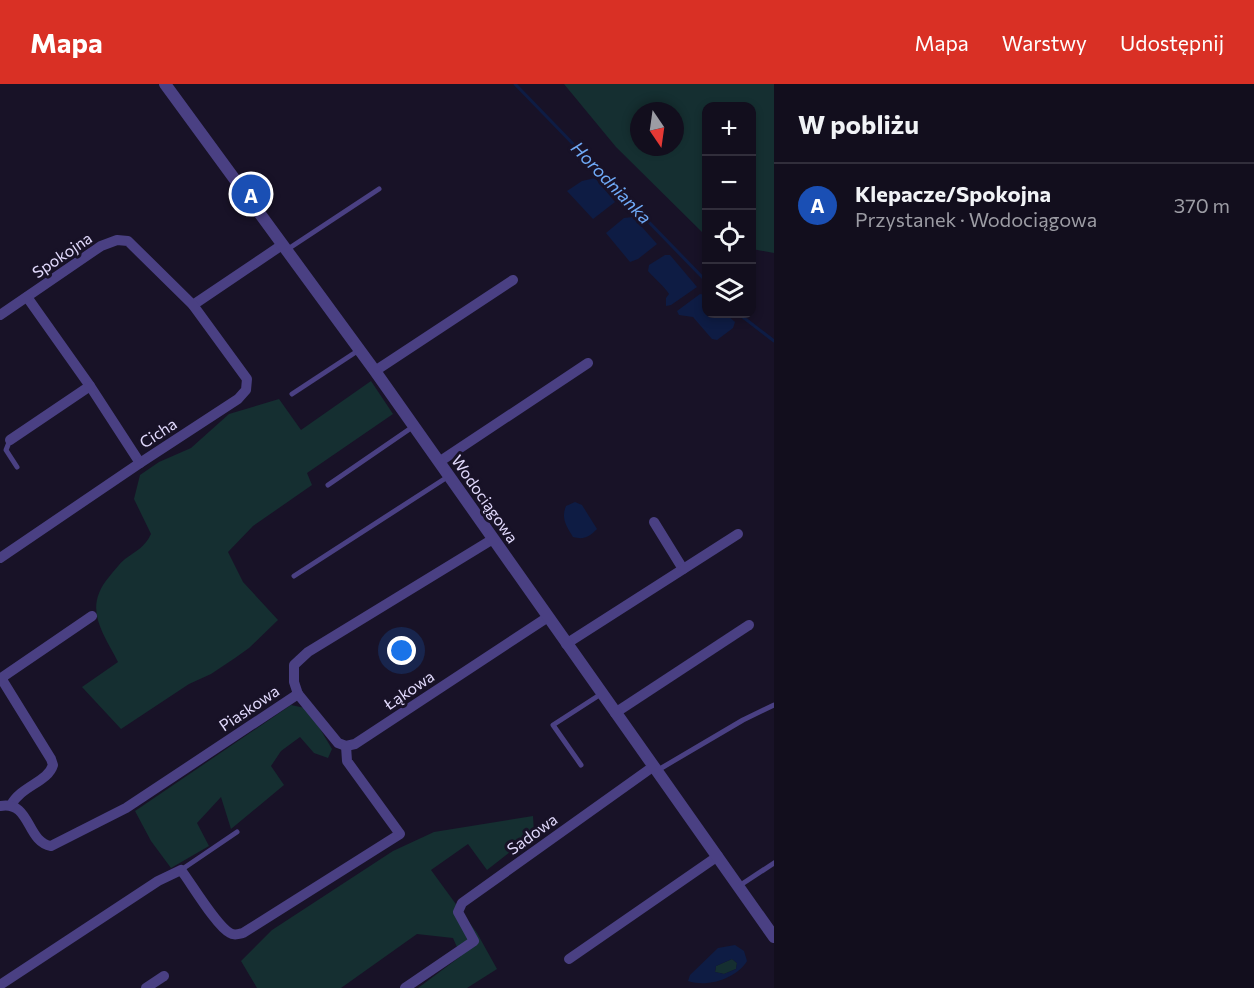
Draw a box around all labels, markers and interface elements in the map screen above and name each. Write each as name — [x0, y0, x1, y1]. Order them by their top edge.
text: Mapa — [30, 25, 103, 59]
text: Mapa — [915, 30, 969, 55]
text: Warstwy — [1002, 30, 1087, 55]
text: Udostępnij — [1120, 30, 1224, 55]
north arrow — [630, 102, 684, 156]
map controls — [702, 102, 756, 318]
button: + — [702, 102, 756, 156]
text: W pobliżu — [798, 108, 919, 139]
water label: Horodnianka — [567, 137, 656, 228]
button: − — [702, 156, 756, 210]
pin: A — [232, 172, 270, 216]
text: Klepacze/Spokojna — [855, 180, 1051, 207]
text: A — [810, 193, 825, 217]
text: 370 m — [1174, 193, 1230, 217]
text: Przystanek · Wodociągowa — [855, 207, 1097, 231]
button: locate — [702, 210, 756, 264]
street label: Spokojna — [28, 228, 95, 281]
button: layers — [702, 264, 756, 318]
street label: Cicha — [136, 414, 180, 452]
street label: Wodociągowa — [448, 451, 523, 546]
your location — [387, 636, 416, 665]
street label: Łąkowa — [379, 666, 437, 714]
street label: Piaskowa — [215, 681, 282, 735]
street label: Sadowa — [503, 809, 560, 858]

